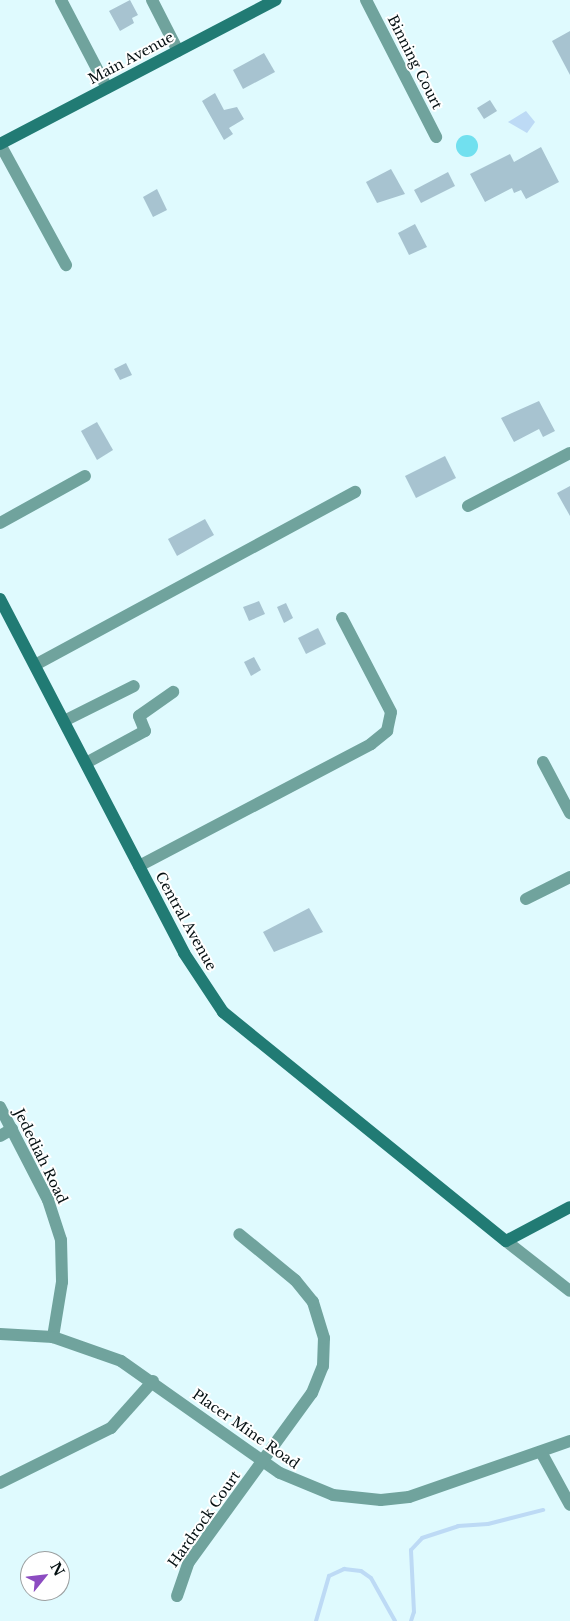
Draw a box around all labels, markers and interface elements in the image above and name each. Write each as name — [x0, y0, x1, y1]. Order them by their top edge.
street label: Binning Court — [384, 12, 446, 112]
street label: Main Avenue — [85, 28, 177, 88]
street label: Central Avenue — [152, 869, 220, 973]
street label: Jedediah Road — [11, 1106, 71, 1206]
street label: Placer Mine Road — [189, 1386, 303, 1472]
street label: Hardrock Court — [164, 1467, 244, 1571]
north arrow — [20, 1551, 70, 1601]
text: N — [46, 1559, 68, 1579]

